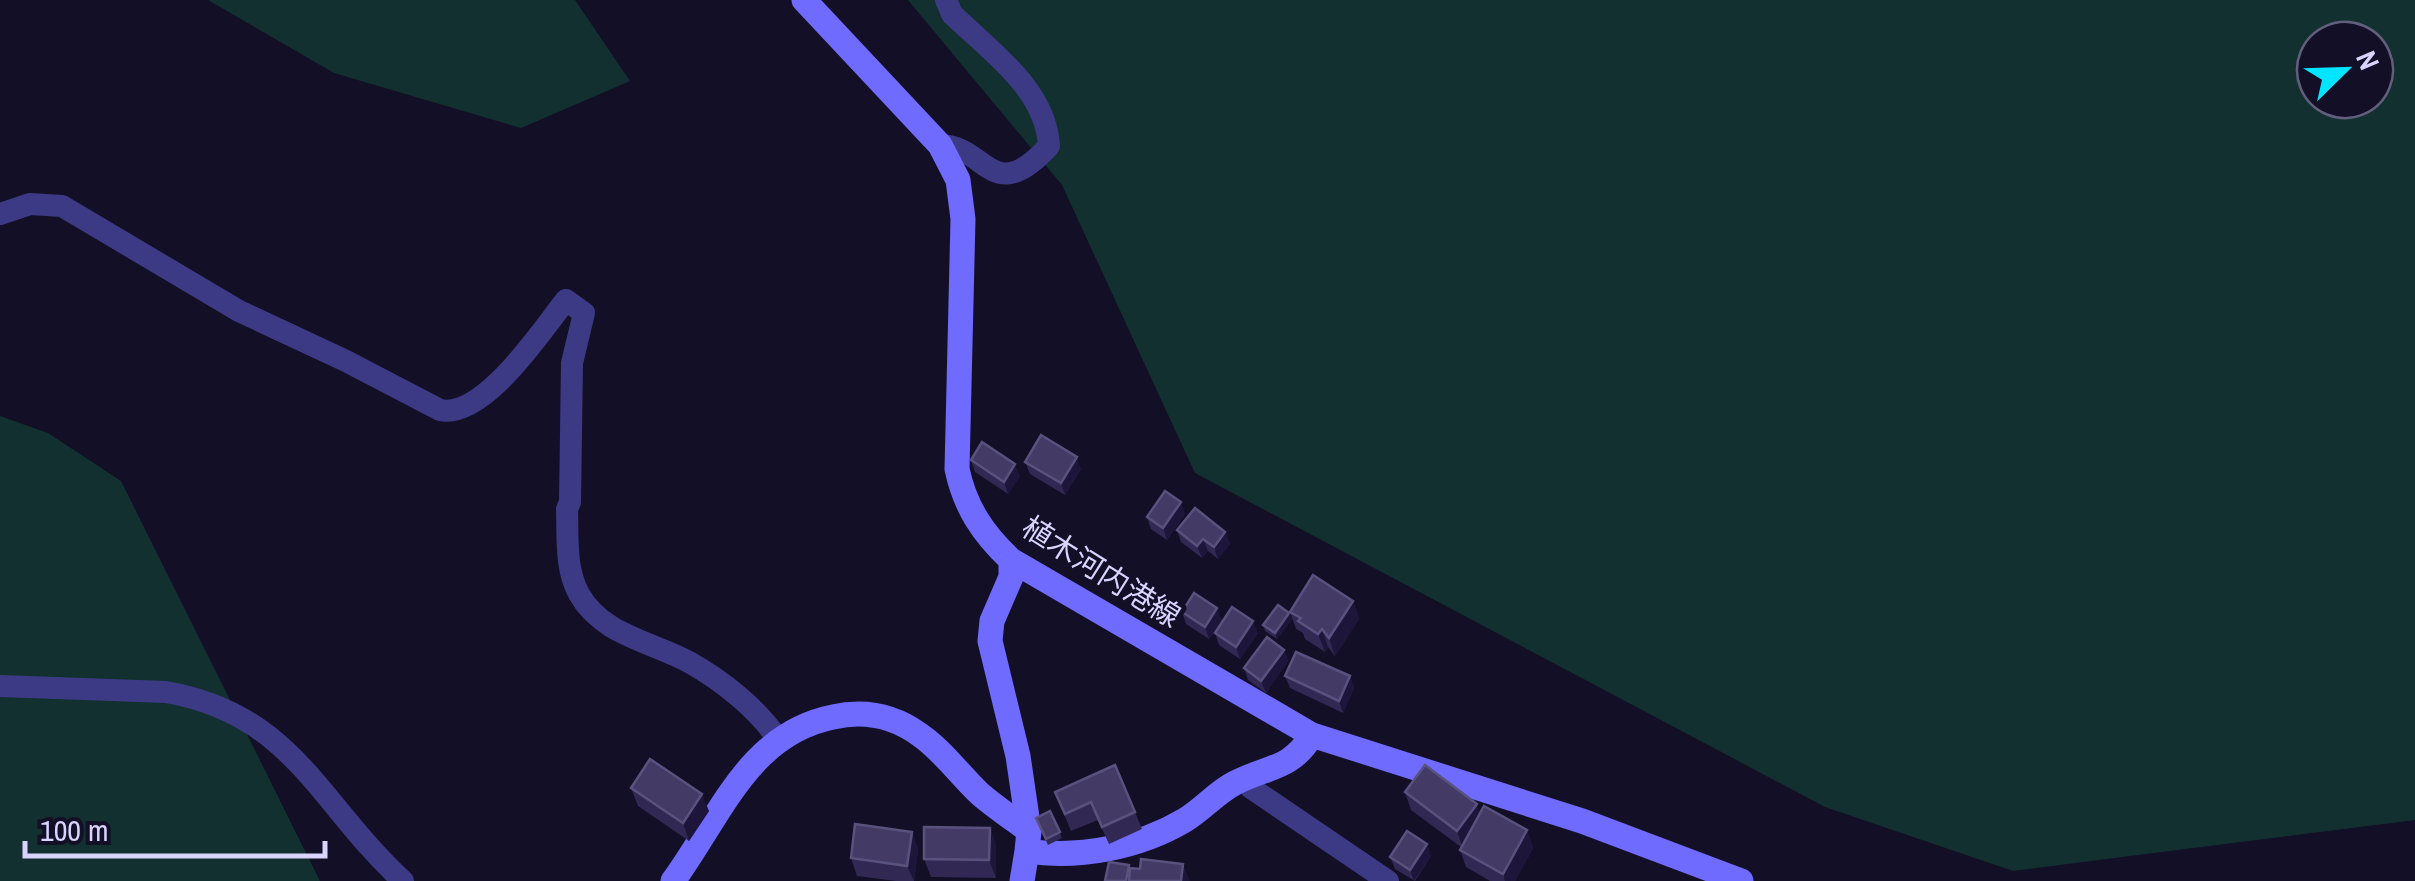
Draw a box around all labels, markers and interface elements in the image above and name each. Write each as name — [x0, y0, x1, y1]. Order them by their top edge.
north arrow — [2295, 20, 2395, 120]
text: N — [2347, 45, 2389, 75]
street label: 植木河内港線 — [1015, 506, 1188, 636]
scale bar — [25, 796, 325, 858]
text: 100 m — [40, 810, 108, 850]

